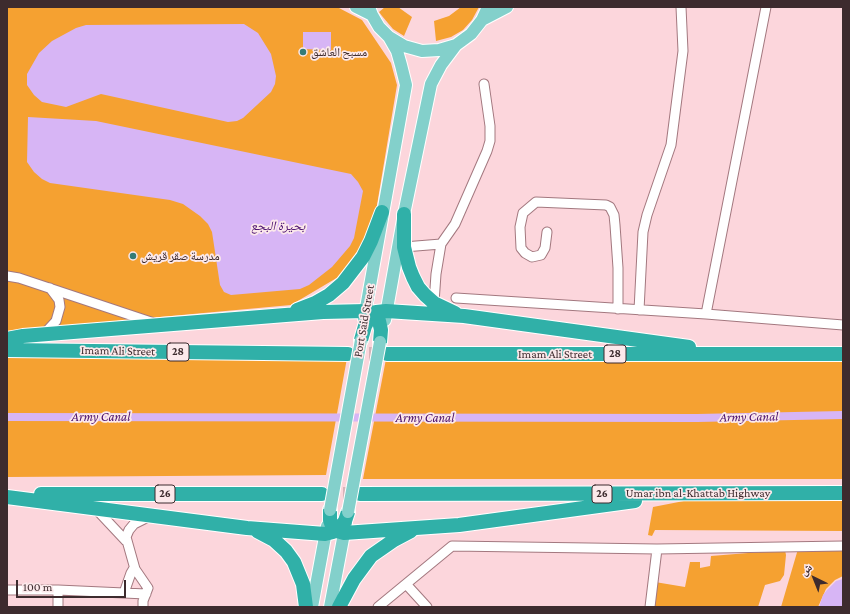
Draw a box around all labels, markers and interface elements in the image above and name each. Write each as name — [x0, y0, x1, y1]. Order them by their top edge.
place label: مسبح العاشق — [311, 45, 367, 59]
marker: مسبح العاشق — [298, 47, 308, 57]
water label: بحيرة البجع — [251, 218, 305, 234]
place label: مدرسة صقر قريش — [141, 249, 220, 263]
marker: مدرسة صقر قريش — [128, 251, 138, 261]
street label: Port Said Street — [351, 284, 377, 358]
street label: Imam Ali Street — [81, 343, 155, 359]
road number: 28 — [167, 343, 189, 361]
road number: 28 — [604, 345, 626, 363]
street label: Imam Ali Street — [518, 347, 592, 361]
water label: Army Canal — [72, 409, 130, 425]
water label: Army Canal — [719, 409, 779, 425]
water label: Army Canal — [396, 410, 454, 426]
road number: 26 — [155, 485, 175, 503]
road number: 26 — [592, 485, 612, 503]
street label: Umar ibn al-Khattab Highway — [626, 486, 770, 500]
north arrow — [794, 558, 834, 598]
text: ش — [797, 561, 814, 578]
scale bar — [18, 572, 128, 598]
text: 100 m — [23, 580, 52, 594]

